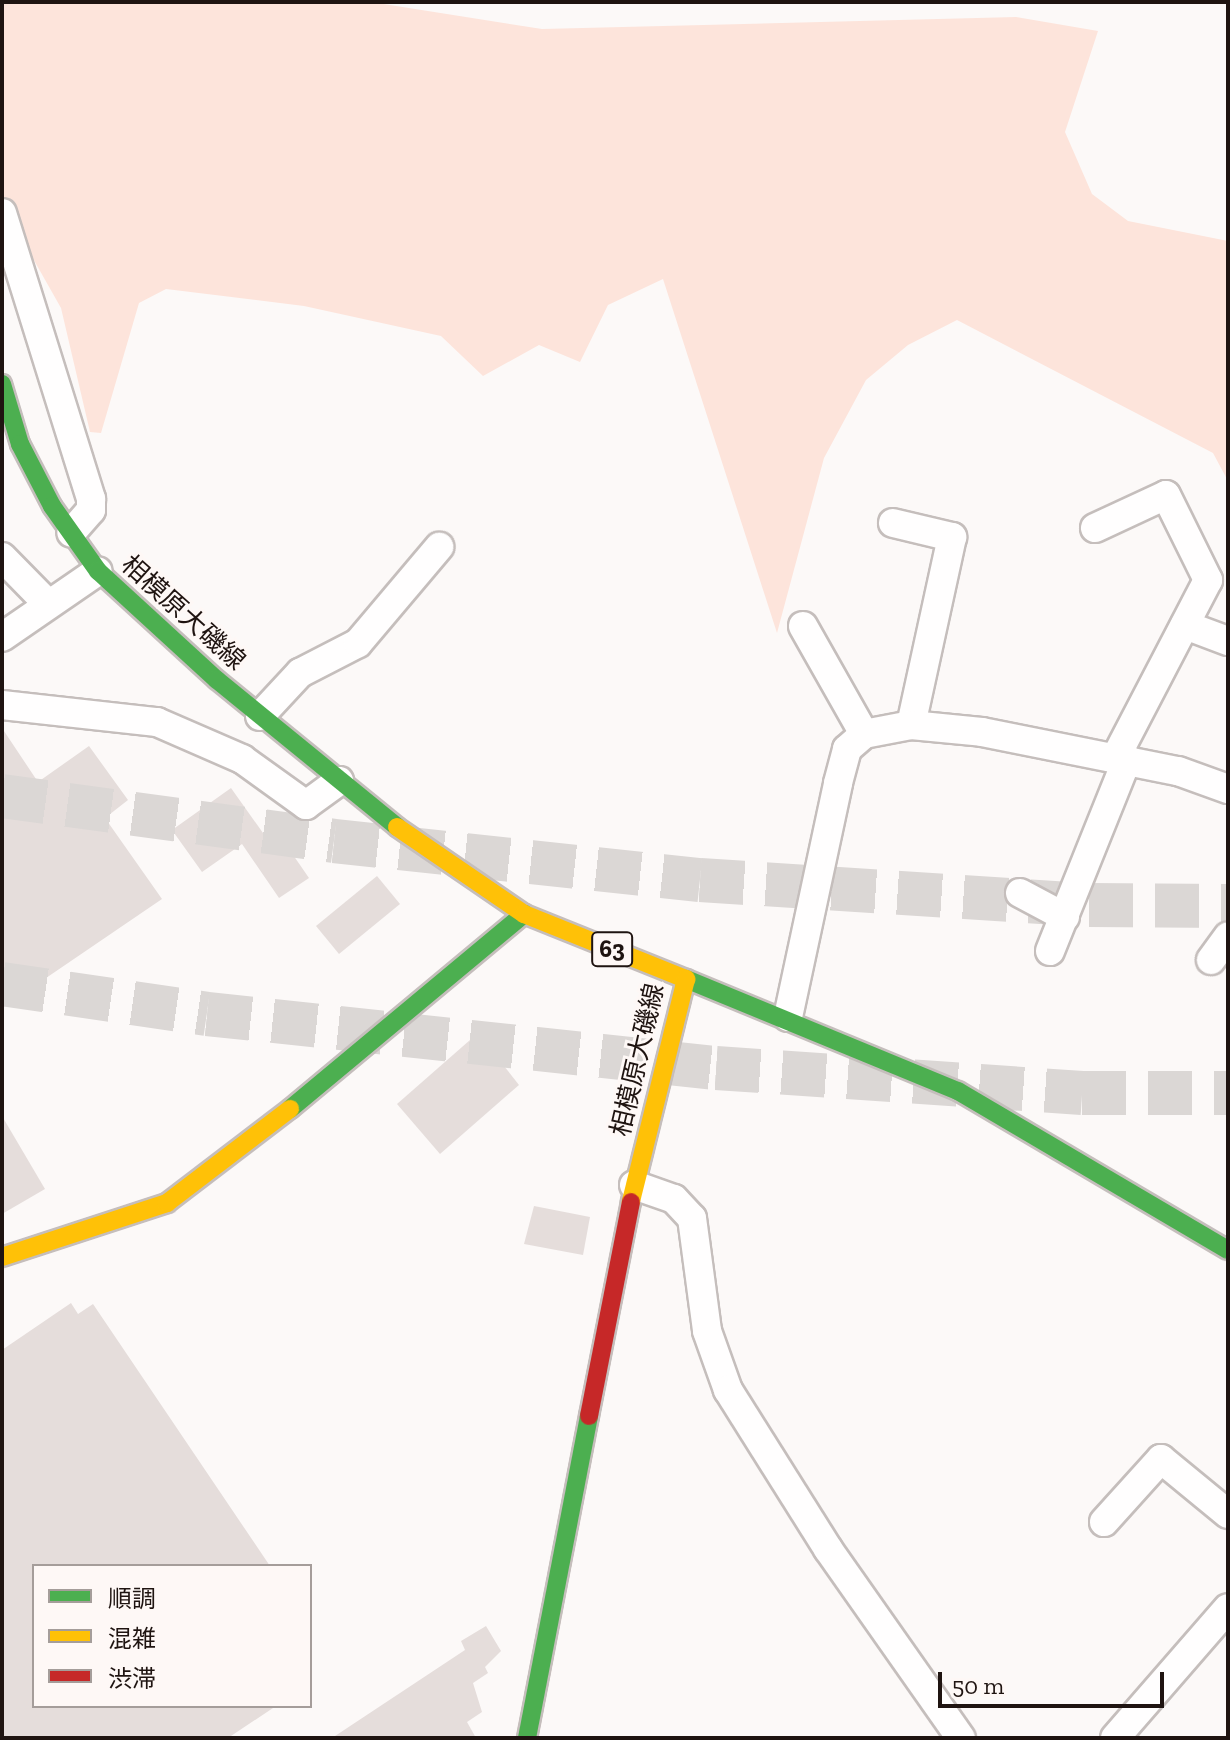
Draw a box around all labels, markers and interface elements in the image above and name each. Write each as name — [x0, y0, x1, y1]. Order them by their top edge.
street label: 相模原大磯線 — [115, 549, 251, 677]
road number: 63 — [590, 929, 634, 969]
street label: 相模原大磯線 — [605, 980, 671, 1140]
legend — [32, 1564, 312, 1708]
text: 順調 — [108, 1584, 156, 1613]
text: 混雑 — [108, 1624, 156, 1653]
scale bar — [942, 1656, 1168, 1706]
text: 渋滞 — [108, 1664, 156, 1693]
text: 50 m — [952, 1671, 1004, 1700]

